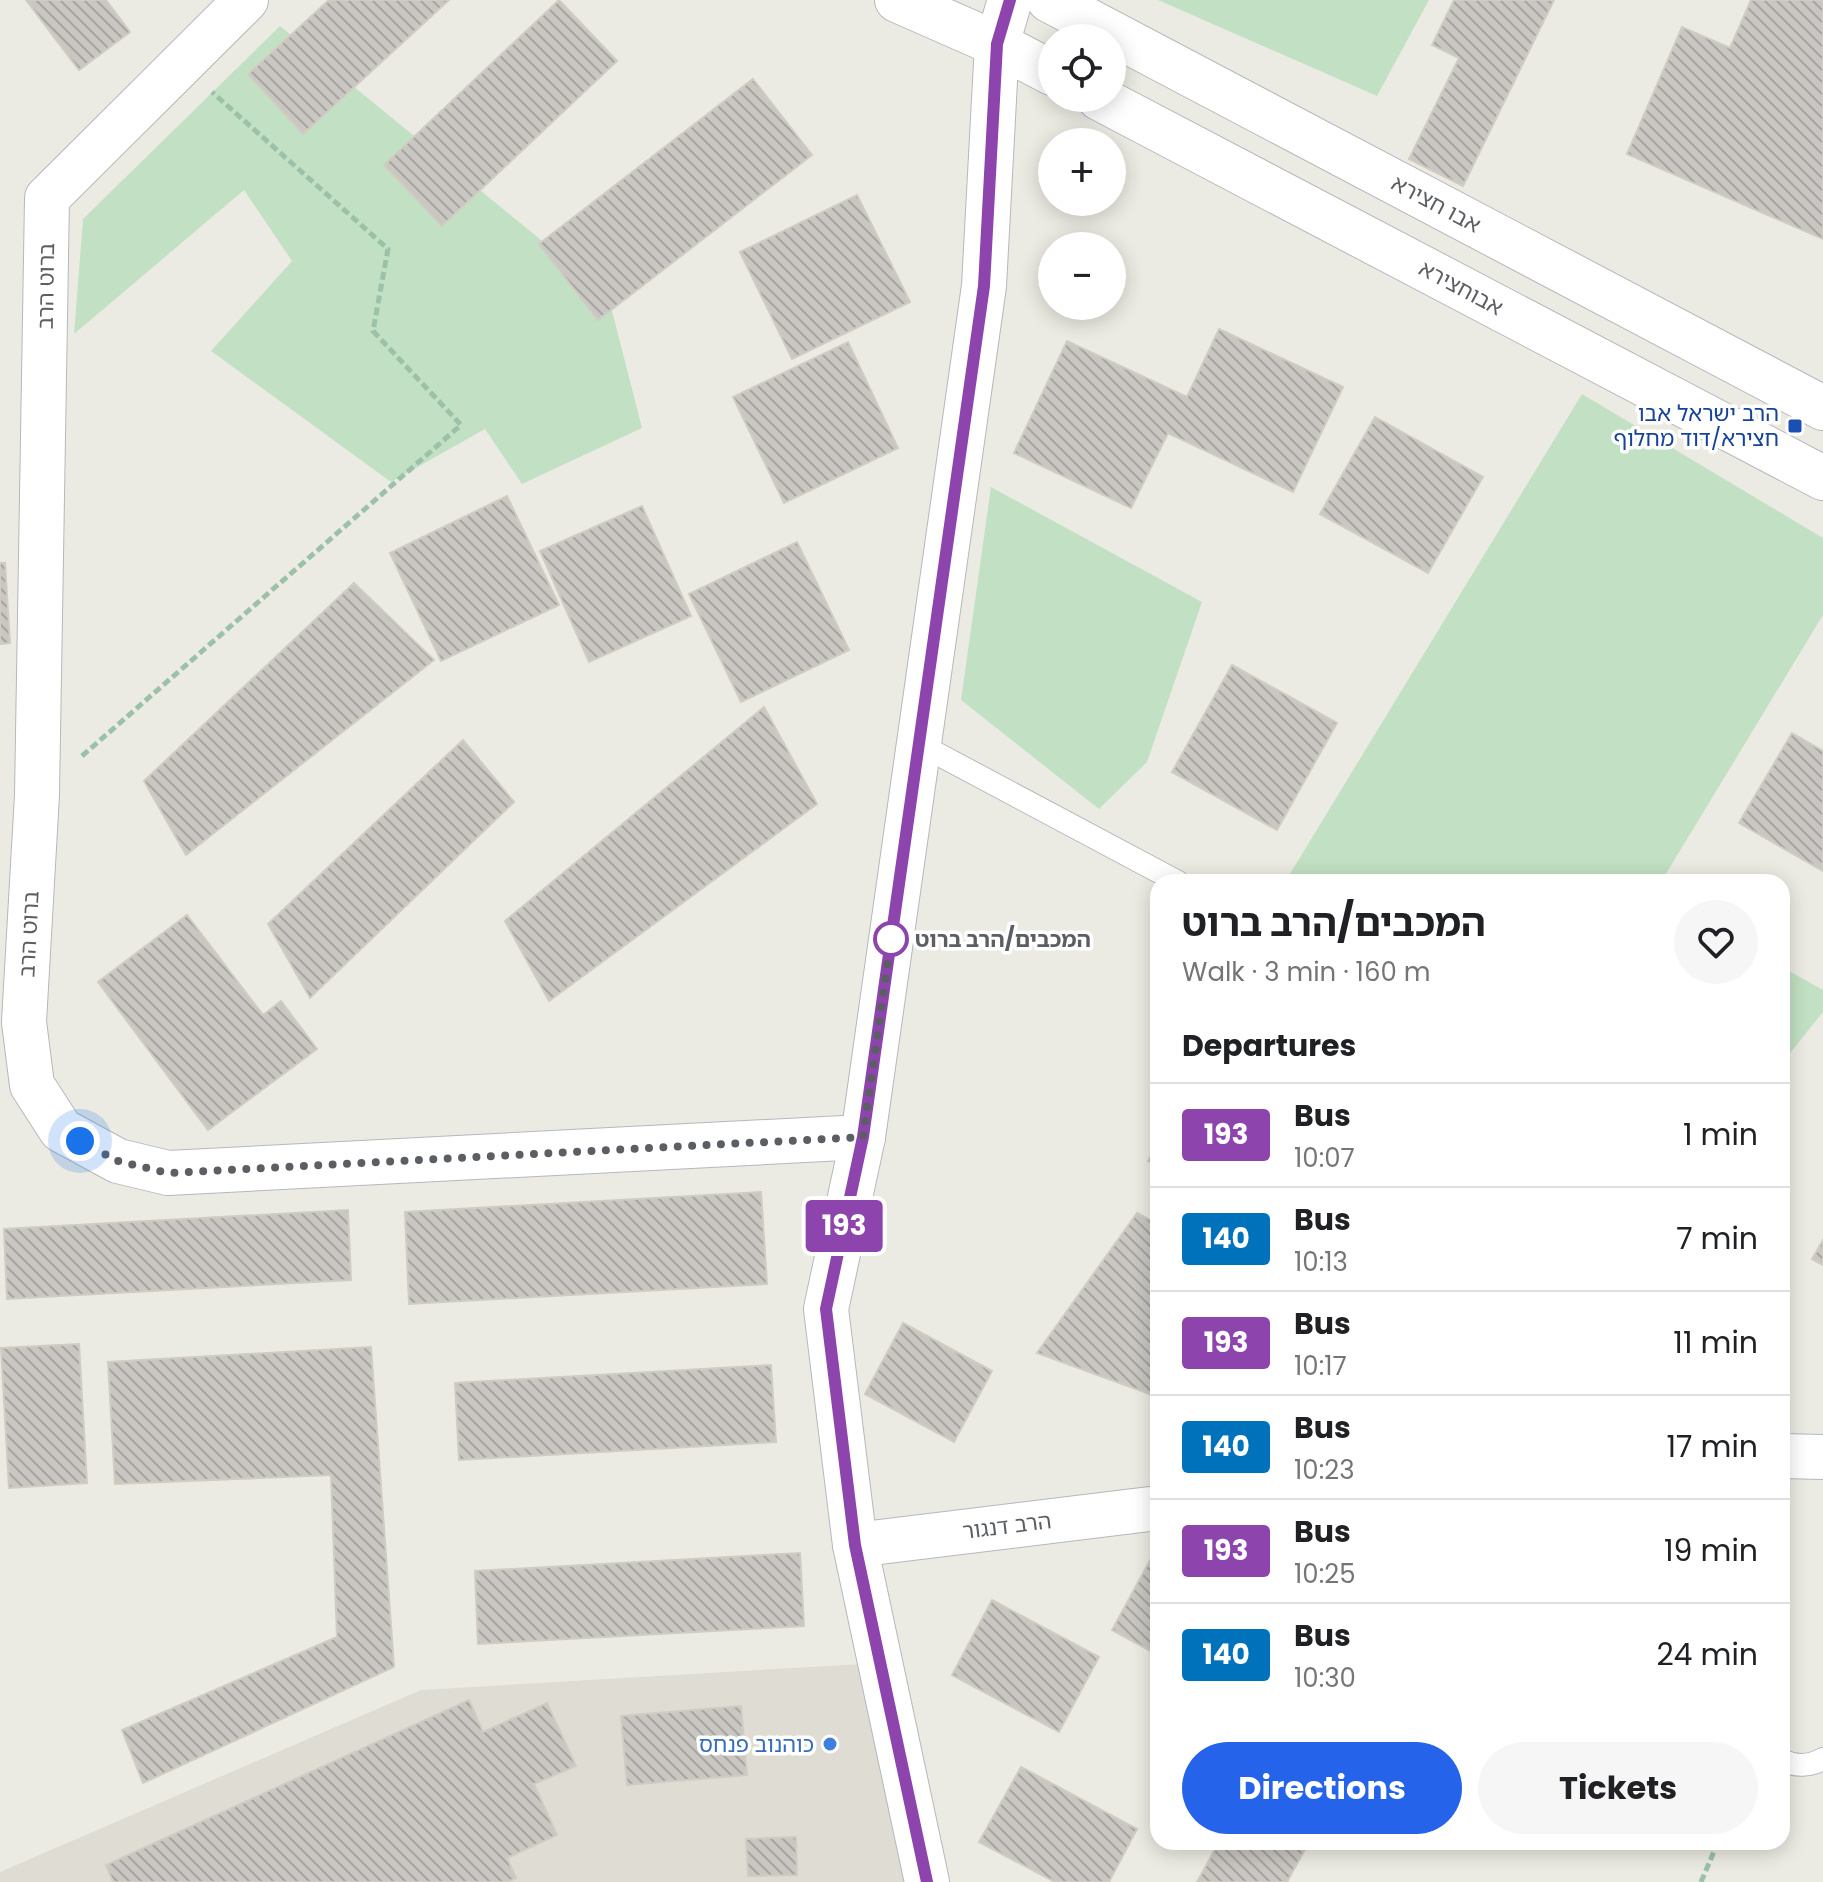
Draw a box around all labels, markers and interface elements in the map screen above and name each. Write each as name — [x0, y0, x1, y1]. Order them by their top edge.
map controls — [1038, 24, 1126, 320]
button: locate — [1038, 24, 1126, 112]
button: + — [1038, 128, 1126, 216]
street label: אבו חצירא — [1386, 168, 1486, 240]
button: − — [1038, 232, 1126, 320]
street label: ברוט הרב — [30, 242, 62, 330]
street label: אבוחצירא — [1414, 253, 1508, 323]
place label: הרב ישראל אבו חצירא/דוד מחלוף — [1614, 398, 1779, 454]
marker: הרב ישראל אבו חצירא/דוד מחלוף — [1786, 417, 1804, 435]
street label: ברוט הרב — [11, 890, 47, 978]
text: המכבים/הרב ברוט — [1182, 896, 1486, 949]
button: heart — [1674, 900, 1758, 984]
marker: המכבים/הרב ברוט — [874, 922, 908, 956]
place label: המכבים/הרב ברוט — [915, 924, 1091, 955]
text: Walk · 3 min · 160 m — [1182, 954, 1430, 990]
text: Departures — [1182, 1024, 1356, 1067]
text: Bus — [1294, 1094, 1351, 1137]
text: 1 min — [1683, 1113, 1758, 1156]
text: 193 — [1204, 1115, 1248, 1154]
your location — [60, 1121, 100, 1161]
text: 10:07 — [1294, 1140, 1355, 1176]
text: Bus — [1294, 1198, 1351, 1241]
line badge: 193 — [798, 1200, 890, 1252]
text: 193 — [822, 1206, 866, 1245]
text: 7 min — [1676, 1217, 1758, 1260]
text: 140 — [1202, 1219, 1250, 1258]
text: 10:13 — [1294, 1244, 1348, 1280]
text: Bus — [1294, 1302, 1351, 1345]
text: 11 min — [1673, 1321, 1758, 1364]
text: 193 — [1204, 1323, 1248, 1362]
text: 10:17 — [1294, 1348, 1347, 1384]
text: Bus — [1294, 1406, 1351, 1449]
text: 17 min — [1667, 1425, 1758, 1468]
text: 140 — [1202, 1427, 1250, 1466]
text: 10:23 — [1294, 1452, 1354, 1488]
street label: הרב דנגור — [961, 1505, 1053, 1547]
text: Bus — [1294, 1510, 1351, 1553]
text: 19 min — [1664, 1529, 1758, 1572]
text: 193 — [1204, 1531, 1248, 1570]
text: 10:25 — [1294, 1556, 1355, 1592]
text: Bus — [1294, 1614, 1351, 1657]
text: 24 min — [1656, 1633, 1758, 1676]
text: 140 — [1202, 1635, 1250, 1674]
text: 10:30 — [1294, 1660, 1356, 1696]
place label: כוהנוב פנחס — [699, 1729, 814, 1760]
marker: כוהנוב פנחס — [821, 1735, 839, 1753]
button: Directions — [1182, 1742, 1462, 1834]
button: Tickets — [1478, 1742, 1758, 1834]

